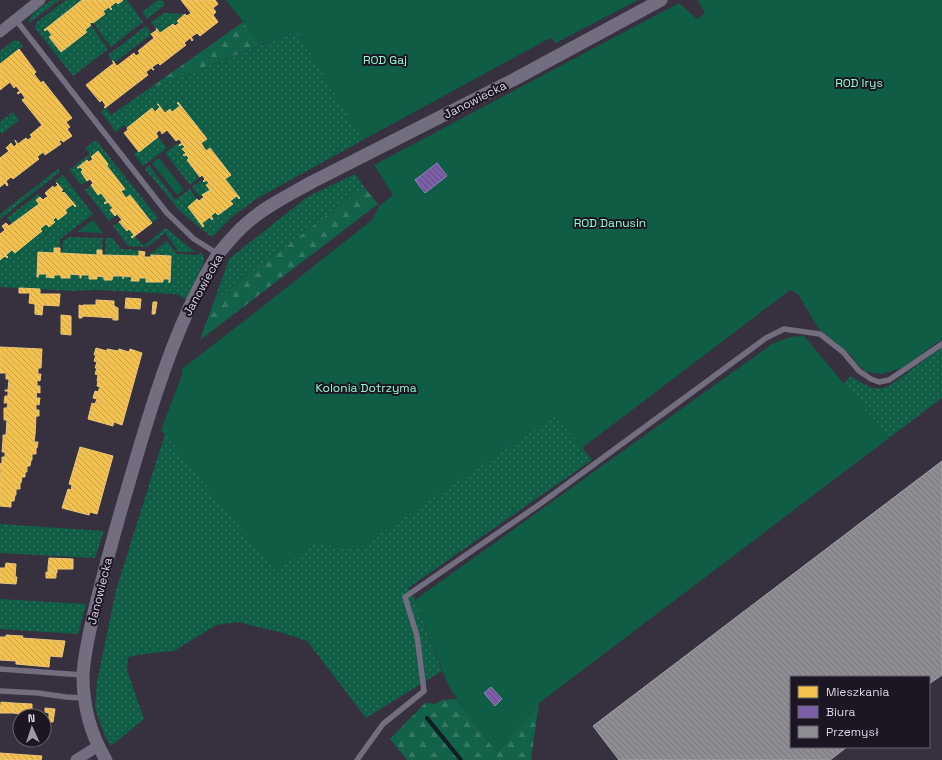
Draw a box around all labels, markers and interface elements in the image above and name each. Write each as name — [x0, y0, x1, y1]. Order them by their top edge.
park label: ROD Gaj — [363, 52, 407, 68]
park label: ROD Irys — [835, 75, 883, 91]
street label: Janowiecka — [441, 77, 509, 123]
park label: ROD Danusin — [574, 215, 646, 231]
street label: Janowiecka — [179, 251, 227, 319]
park label: Kolonia Dotrzyma — [315, 380, 417, 396]
street label: Janowiecka — [84, 556, 116, 626]
legend — [790, 676, 930, 748]
text: Mieszkania — [826, 684, 890, 700]
text: Biura — [826, 704, 856, 720]
north arrow — [12, 708, 52, 748]
text: N — [27, 711, 36, 725]
text: Przemysł — [826, 724, 880, 740]

